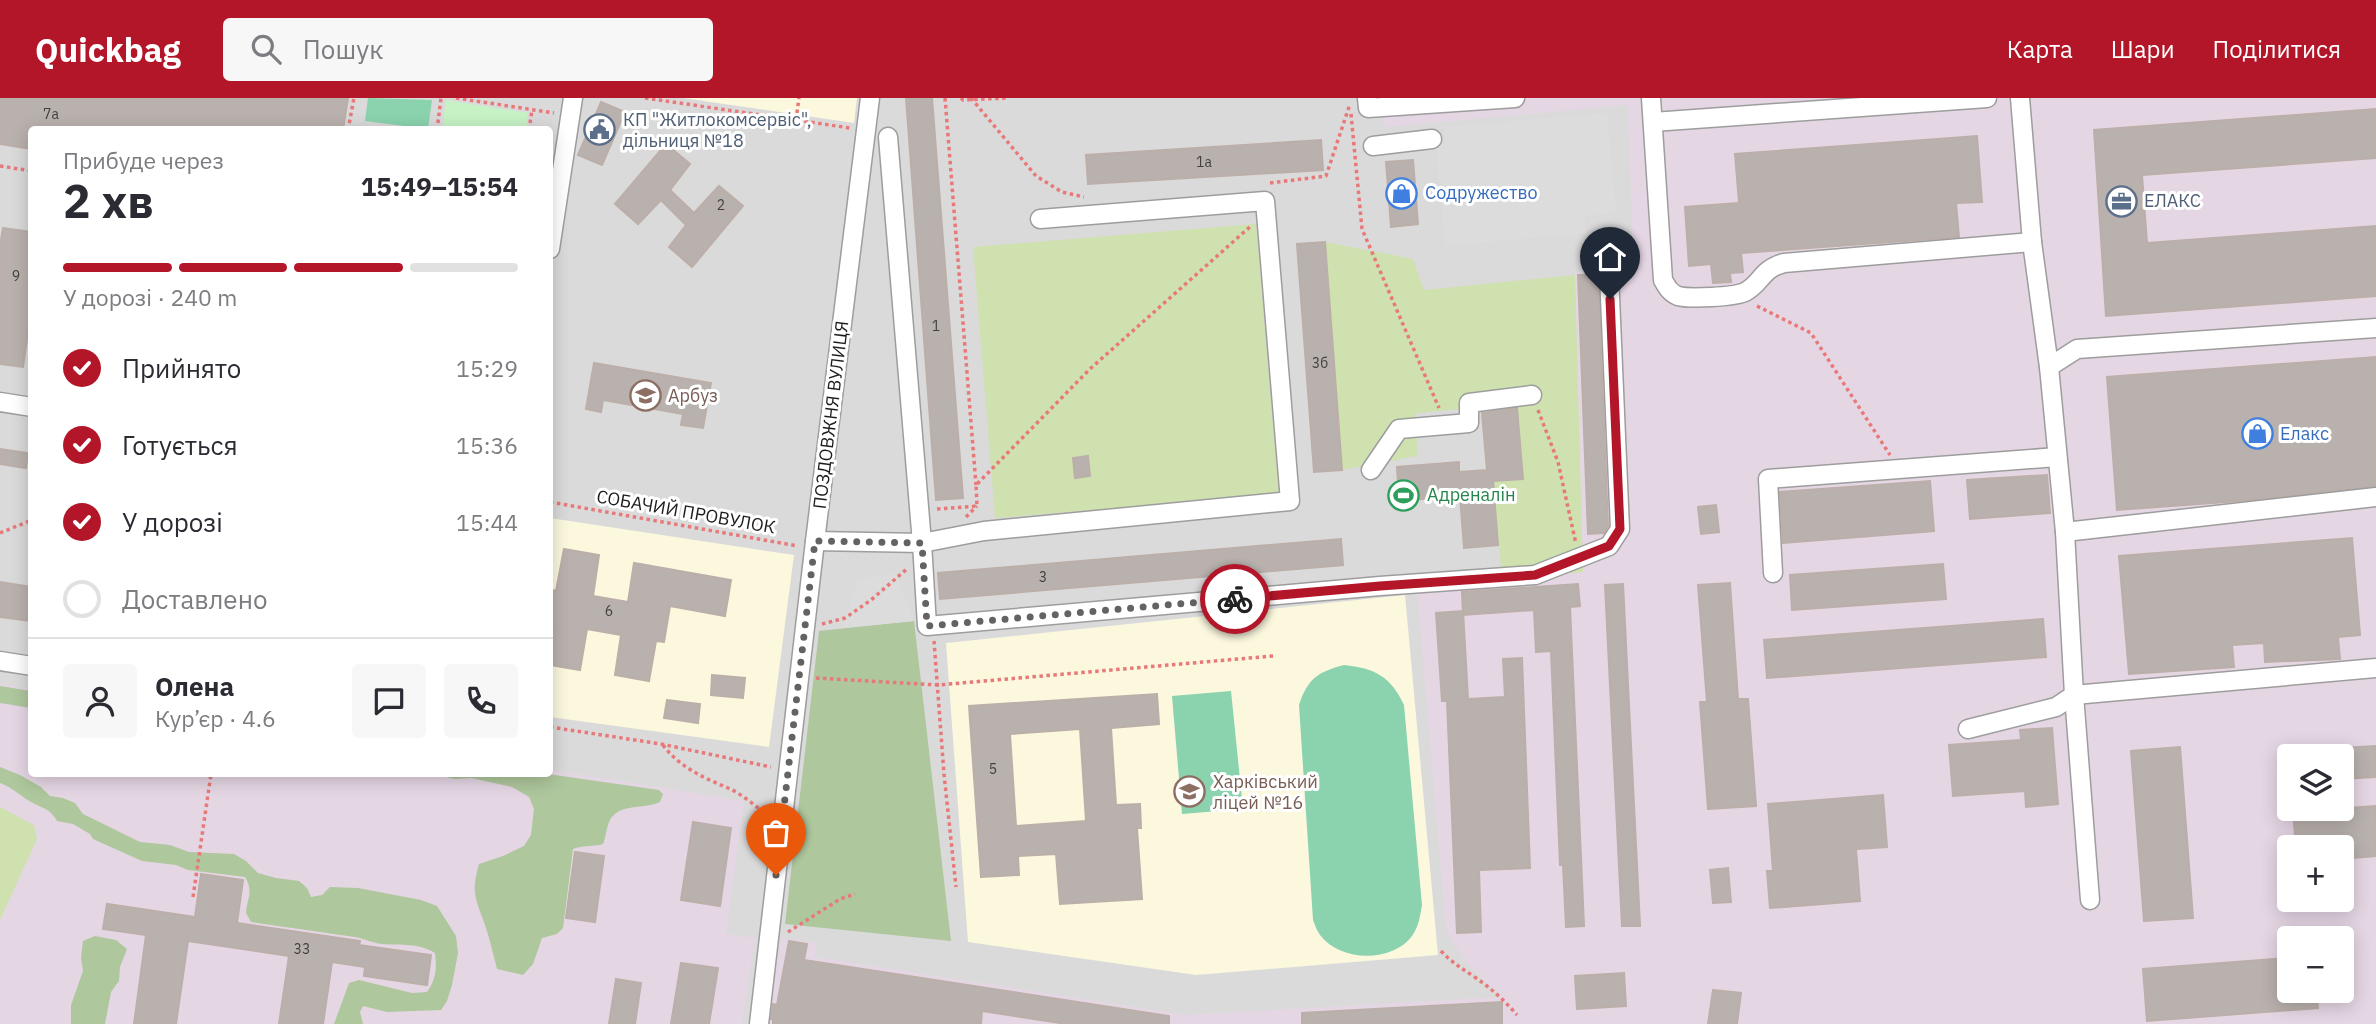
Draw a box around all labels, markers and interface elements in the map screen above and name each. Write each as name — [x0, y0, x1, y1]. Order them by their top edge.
search box — [223, 18, 713, 81]
text: Quickbag — [35, 28, 181, 71]
icon: search — [247, 30, 285, 68]
text: Пошук — [303, 32, 383, 66]
text: Карта — [2007, 33, 2073, 65]
text: Шари — [2111, 33, 2175, 65]
text: Поділитися — [2213, 33, 2341, 65]
house number: 7а — [43, 105, 59, 123]
place label: КП "Житлокомсервіс", дільниця №18 — [623, 108, 812, 152]
public building icon: КП "Житлокомсервіс", дільниця №18 — [583, 113, 617, 147]
text: Прибуде через — [63, 145, 224, 175]
house number: 1а — [1196, 153, 1212, 171]
text: 15:49–15:54 — [361, 169, 518, 203]
text: 2 хв — [63, 171, 154, 231]
shop icon: Содружество — [1385, 176, 1419, 210]
place label: Содружество — [1425, 181, 1538, 204]
office icon: ЕЛАКС — [2104, 184, 2138, 218]
place label: ЕЛАКС — [2144, 189, 2201, 212]
house number: 2 — [717, 196, 725, 214]
pin — [1580, 227, 1640, 299]
icon: home — [1591, 238, 1629, 276]
house number: 9 — [12, 267, 20, 285]
text: У дорозі · 240 m — [63, 282, 237, 312]
house number: 1 — [932, 317, 940, 335]
street label: ПОЗДОВЖНЯ ВУЛИЦЯ — [808, 319, 853, 510]
icon: check — [63, 349, 101, 387]
text: Прийнято — [122, 351, 241, 385]
text: 15:29 — [456, 353, 518, 383]
house number: 3б — [1312, 354, 1328, 372]
school or university icon: Арбуз — [628, 379, 662, 413]
place label: Арбуз — [668, 384, 718, 407]
shop icon: Елакс — [2240, 417, 2274, 451]
place label: Елакс — [2280, 422, 2329, 445]
icon: check — [63, 426, 101, 464]
text: Готується — [122, 428, 238, 462]
text: 15:36 — [456, 430, 518, 460]
sports icon: Адреналін — [1387, 478, 1421, 512]
place label: Адреналін — [1427, 483, 1516, 506]
street label: СОБАЧИЙ ПРОВУЛОК — [595, 484, 777, 539]
icon: check — [63, 503, 101, 541]
text: У дорозі — [122, 505, 223, 539]
text: 15:44 — [456, 507, 518, 537]
courier — [1200, 564, 1270, 634]
house number: 3 — [1039, 568, 1047, 586]
icon: bike — [1216, 580, 1254, 618]
text: Доставлено — [122, 582, 268, 616]
house number: 6 — [605, 602, 613, 620]
button: person — [63, 664, 137, 738]
button: chat — [352, 664, 426, 738]
button: phone — [444, 664, 518, 738]
text: Олена — [155, 669, 234, 703]
text: Кур’єр · 4.6 — [155, 703, 276, 733]
map controls — [2277, 744, 2354, 1003]
button: layers — [2277, 744, 2354, 821]
house number: 5 — [989, 760, 997, 778]
place label: Харківський ліцей №16 — [1213, 770, 1318, 814]
school or university icon: Харківський ліцей №16 — [1173, 775, 1207, 809]
pin — [746, 803, 806, 875]
icon: bag — [757, 814, 795, 852]
button: + — [2277, 835, 2354, 912]
button: − — [2277, 926, 2354, 1003]
house number: 33 — [294, 940, 310, 958]

